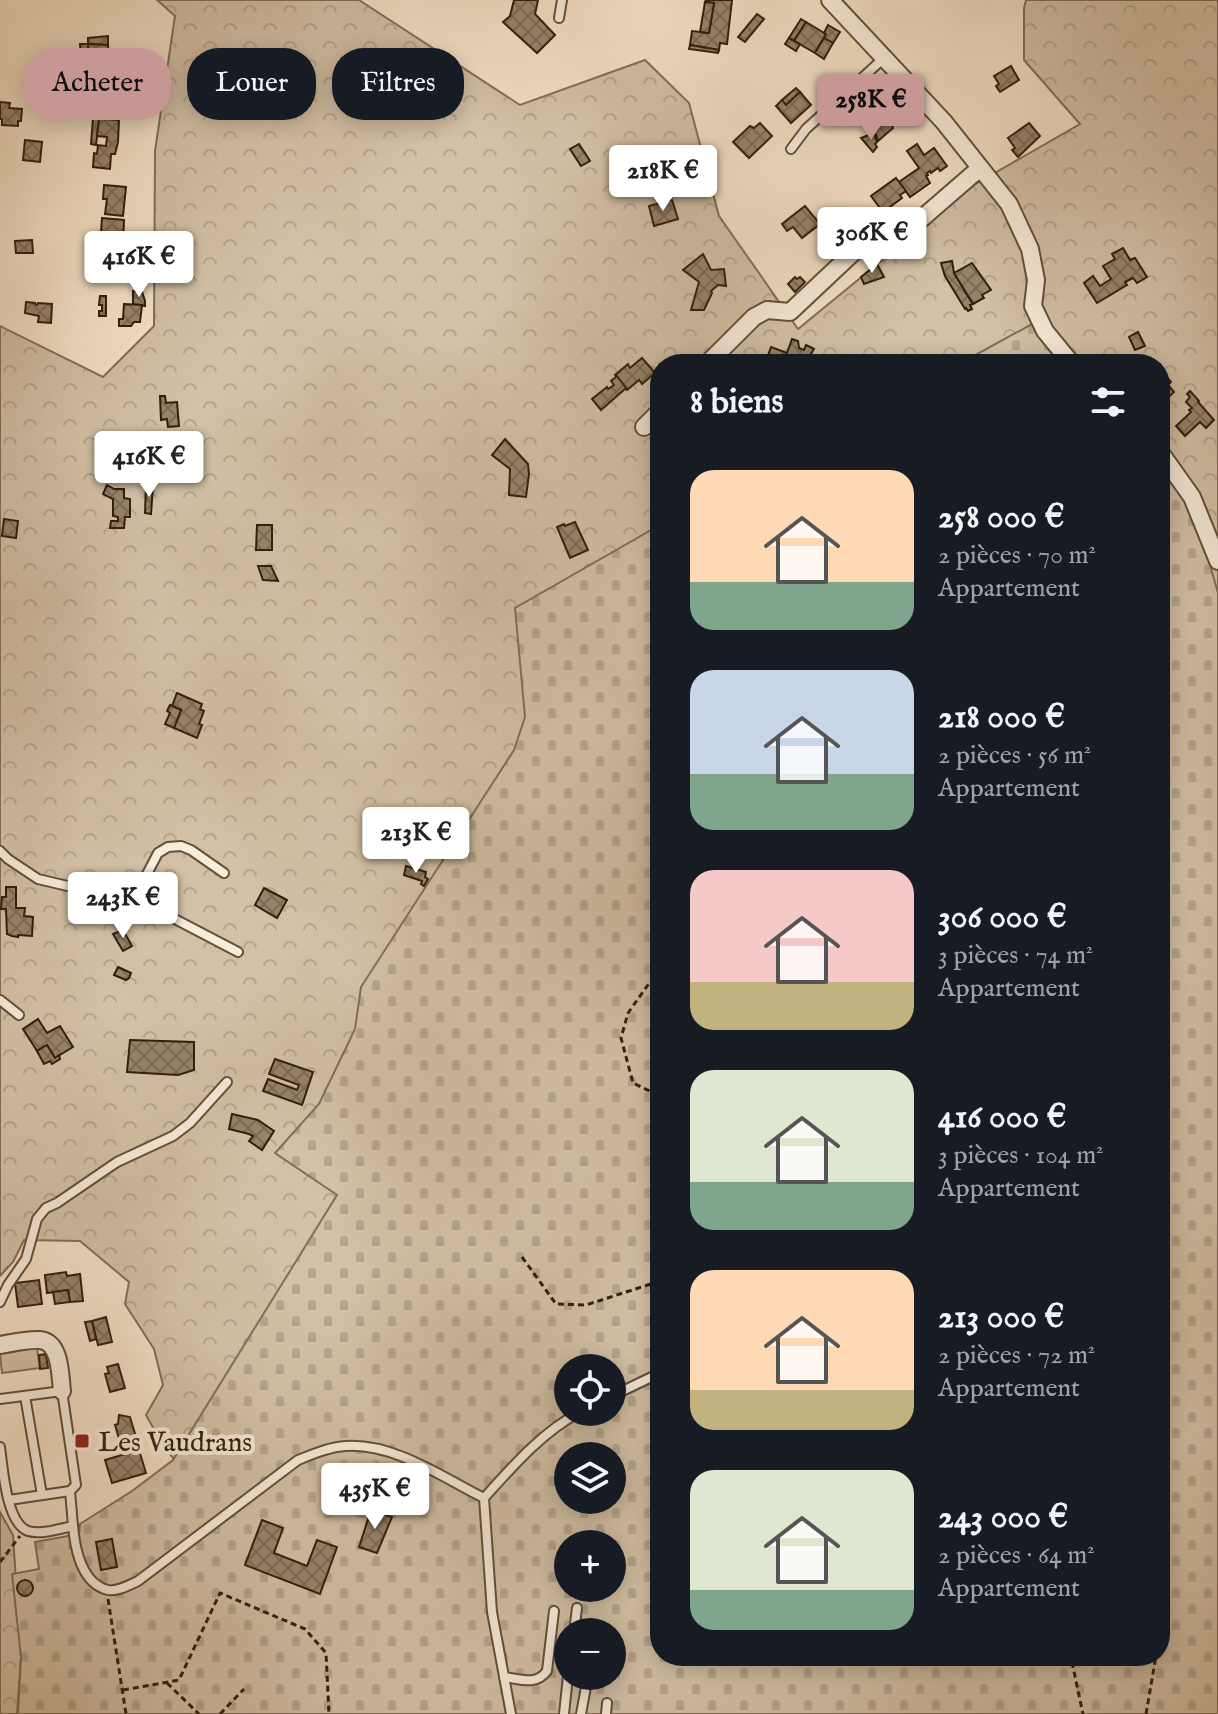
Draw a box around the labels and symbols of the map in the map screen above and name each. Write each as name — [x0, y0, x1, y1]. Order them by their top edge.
pin: 258K € — [806, 74, 936, 142]
pin: 218K € — [598, 145, 728, 213]
pin: 306K € — [807, 207, 937, 275]
pin: 416K € — [74, 231, 204, 299]
pin: 416K € — [84, 431, 214, 499]
pin: 213K € — [351, 807, 481, 875]
pin: 243K € — [58, 872, 188, 940]
place label: Les Vaudrans — [98, 1426, 252, 1461]
marker: Les Vaudrans — [73, 1432, 91, 1450]
pin: 435K € — [310, 1463, 440, 1531]

